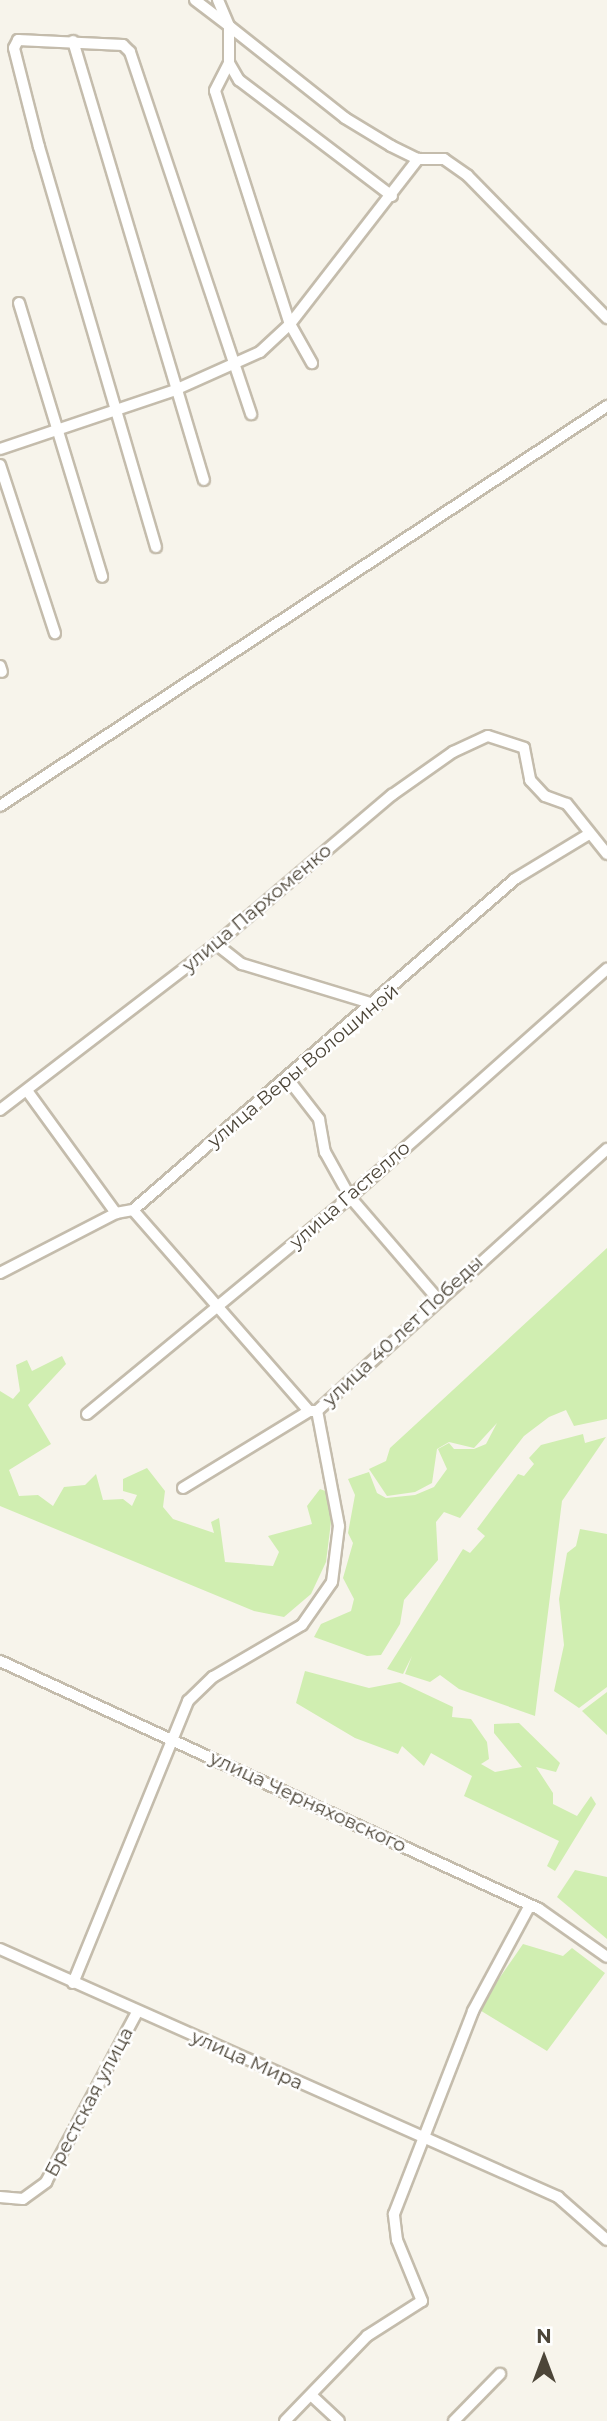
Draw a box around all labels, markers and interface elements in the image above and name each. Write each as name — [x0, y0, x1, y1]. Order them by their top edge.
street label: улица Пархоменко — [178, 839, 336, 977]
street label: улица Веры Волошиной — [203, 979, 403, 1153]
street label: улица Гастелло — [285, 1136, 415, 1254]
street label: улица 40 лет Победы — [318, 1251, 488, 1411]
street label: улица Черняховского — [206, 1746, 410, 1858]
street label: Брестская улица — [40, 2023, 138, 2181]
street label: улица Мира — [188, 2025, 306, 2095]
north arrow — [509, 2323, 579, 2393]
text: N — [536, 2325, 552, 2348]

